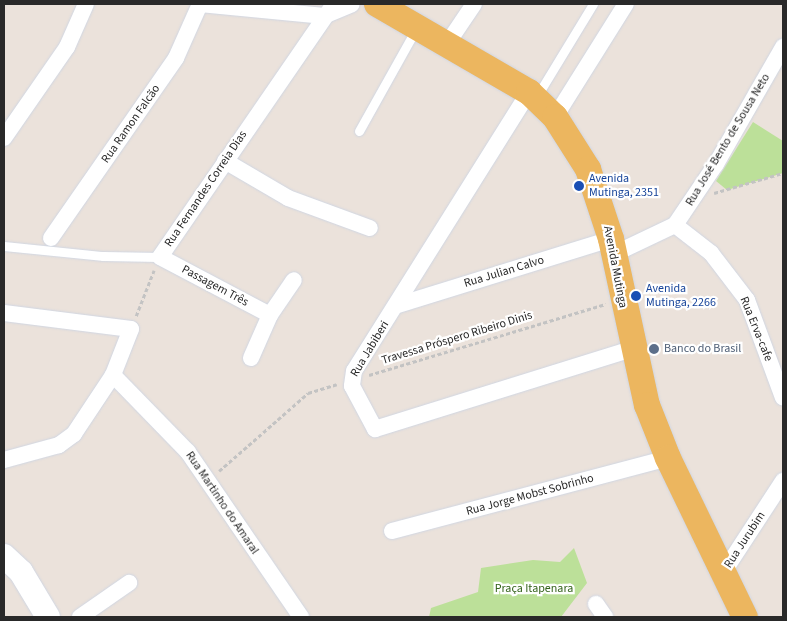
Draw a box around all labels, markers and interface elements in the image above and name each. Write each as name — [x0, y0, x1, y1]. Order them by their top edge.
street label: Rua José Bento de Sousa Neto — [683, 71, 773, 209]
street label: Rua Ramon Falcão — [99, 82, 163, 166]
street label: Rua Fernandes Correia Dias — [162, 128, 250, 250]
place label: Avenida Mutinga, 2351 — [589, 172, 659, 200]
marker: Avenida Mutinga, 2351 — [573, 180, 585, 192]
street label: Avenida Mutinga — [600, 225, 630, 309]
street label: Rua Julian Calvo — [462, 253, 546, 291]
street label: Passagem Três — [179, 262, 251, 310]
place label: Avenida Mutinga, 2266 — [646, 282, 716, 310]
marker: Avenida Mutinga, 2266 — [630, 290, 642, 302]
street label: Rua Erva-cafe — [736, 295, 776, 363]
street label: Travessa Próspero Ribeiro Dinis — [380, 308, 534, 368]
street label: Rua Jabiberi — [348, 318, 392, 380]
place label: Banco do Brasil — [664, 342, 741, 356]
marker: Banco do Brasil — [648, 343, 660, 355]
street label: Rua Martinho do Amaral — [182, 449, 262, 557]
street label: Rua Jorge Mobst Sobrinho — [465, 471, 595, 519]
street label: Rua Jurubim — [721, 509, 769, 571]
park label: Praça Itapenara — [495, 582, 573, 596]

